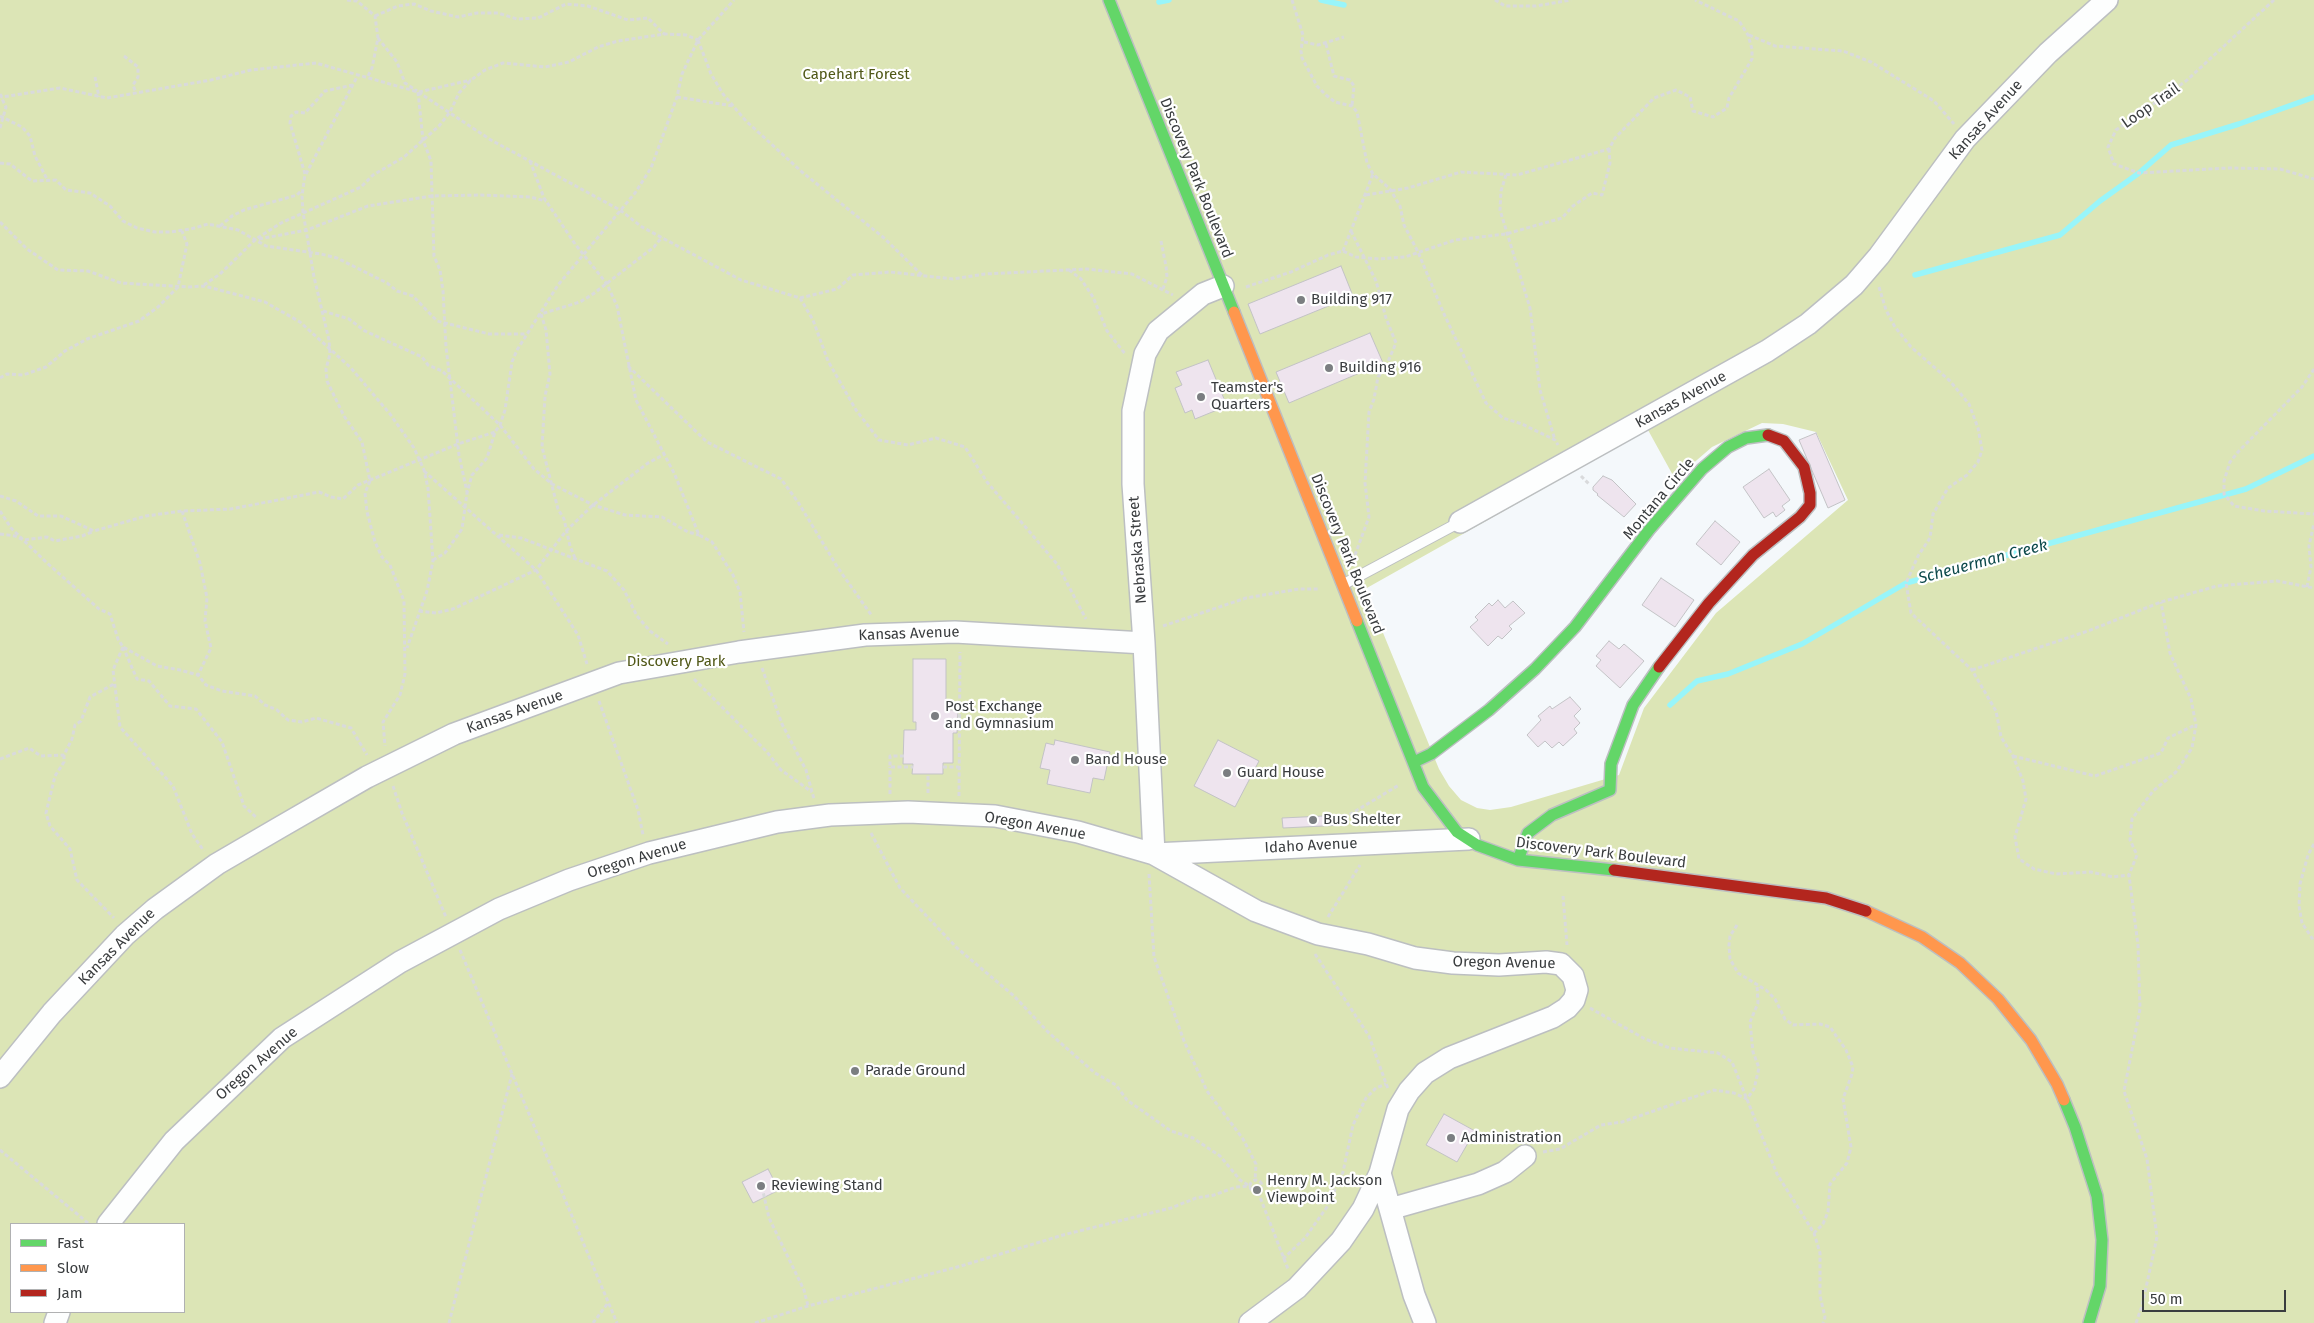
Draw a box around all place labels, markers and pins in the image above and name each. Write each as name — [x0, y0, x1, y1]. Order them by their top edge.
place label: Building 917 — [1311, 291, 1392, 309]
marker: Building 917 — [1295, 294, 1307, 306]
place label: Building 916 — [1339, 359, 1421, 377]
marker: Building 916 — [1323, 362, 1335, 374]
place label: Teamster's Quarters — [1211, 379, 1283, 414]
marker: Teamster's Quarters — [1195, 391, 1207, 403]
place label: Post Exchange and Gymnasium — [945, 698, 1054, 733]
marker: Post Exchange and Gymnasium — [929, 710, 941, 722]
place label: Band House — [1085, 751, 1167, 769]
marker: Band House — [1069, 754, 1081, 766]
place label: Guard House — [1237, 764, 1325, 782]
marker: Guard House — [1221, 767, 1233, 779]
place label: Bus Shelter — [1323, 811, 1401, 829]
marker: Bus Shelter — [1307, 814, 1319, 826]
place label: Parade Ground — [865, 1062, 966, 1080]
marker: Parade Ground — [849, 1065, 861, 1077]
place label: Administration — [1461, 1129, 1562, 1147]
marker: Administration — [1445, 1132, 1457, 1144]
place label: Henry M. Jackson Viewpoint — [1267, 1172, 1383, 1207]
place label: Reviewing Stand — [771, 1177, 883, 1195]
marker: Reviewing Stand — [755, 1180, 767, 1192]
marker: Henry M. Jackson Viewpoint — [1251, 1184, 1263, 1196]

